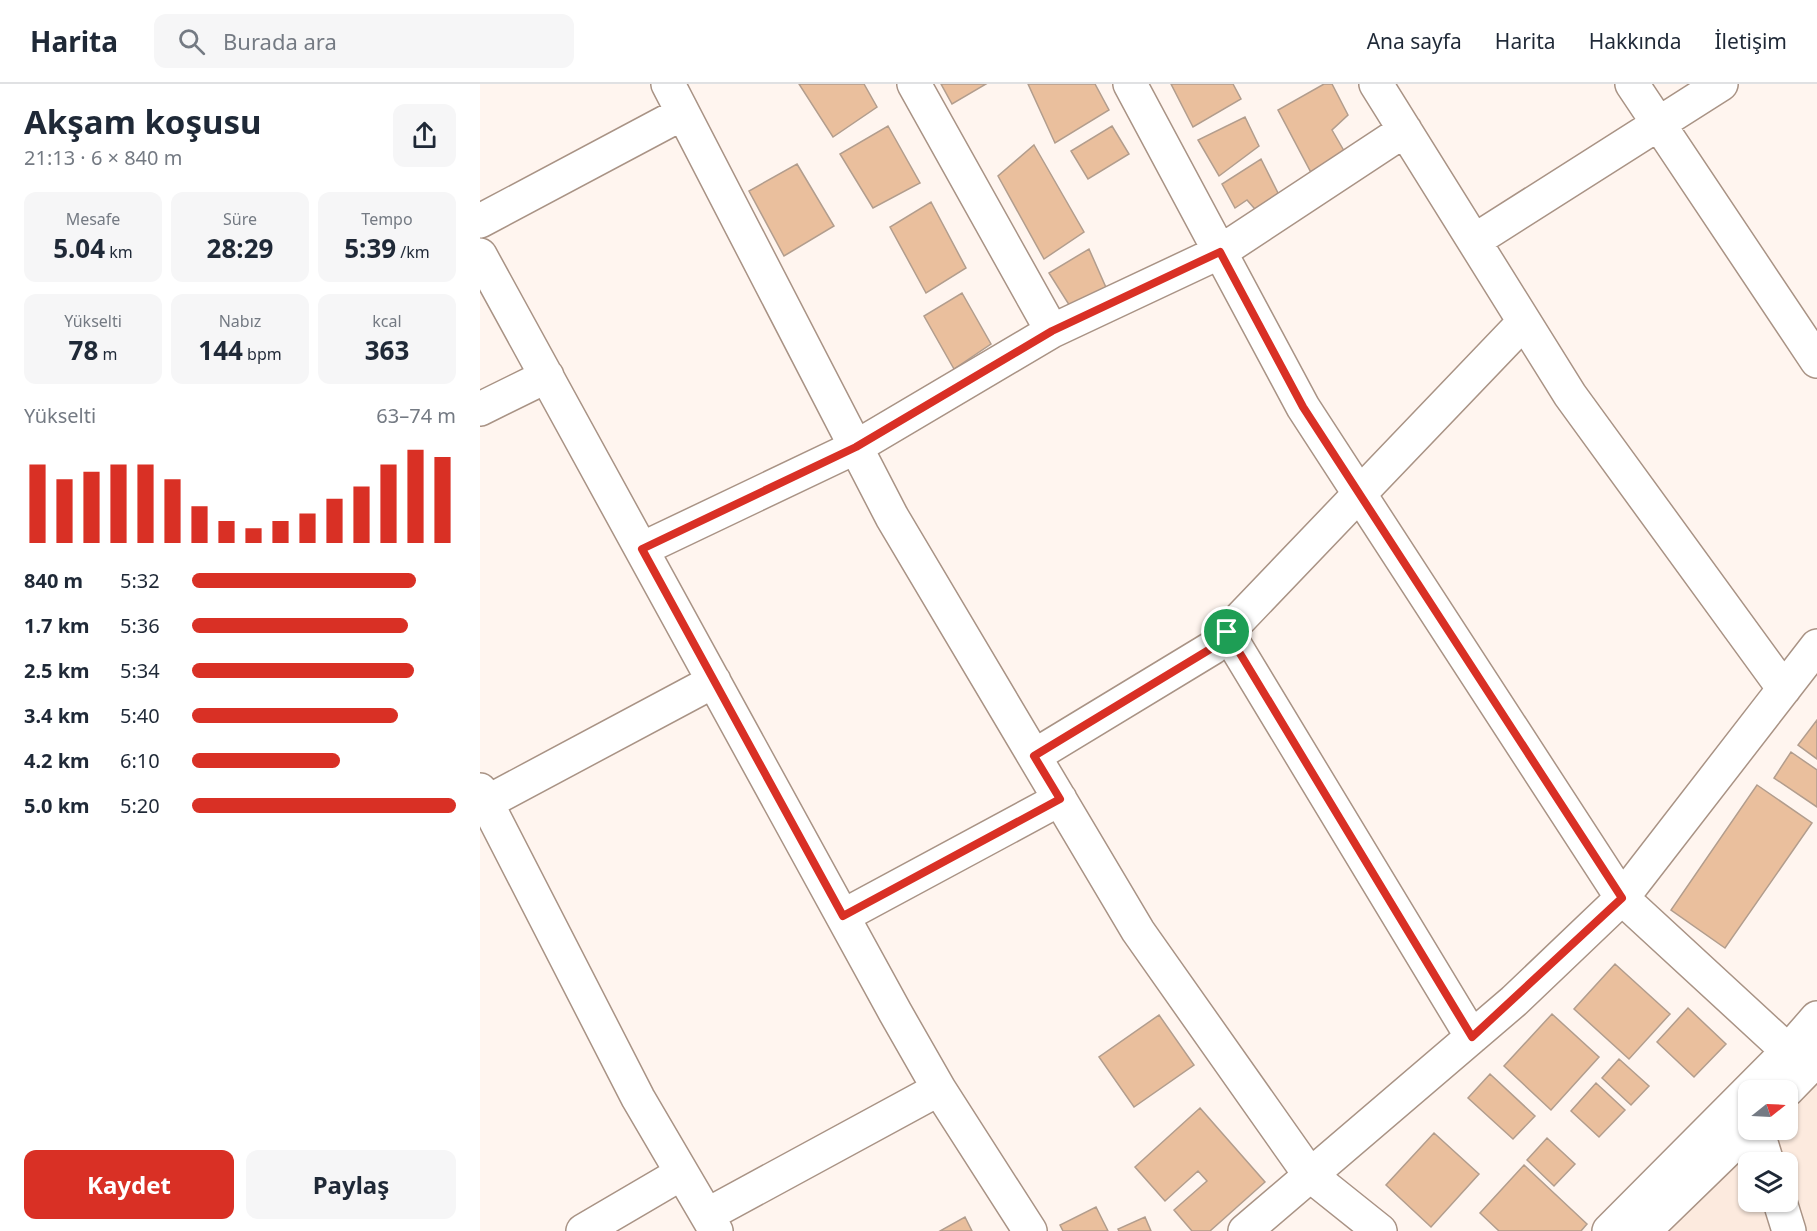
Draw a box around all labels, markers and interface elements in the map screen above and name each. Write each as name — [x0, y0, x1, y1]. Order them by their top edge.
search box — [154, 14, 574, 68]
text: Harita — [30, 22, 118, 60]
icon: search — [175, 25, 208, 58]
text: Burada ara — [223, 26, 337, 56]
text: Ana sayfa — [1367, 27, 1462, 55]
text: Harita — [1495, 27, 1556, 55]
text: Hakkında — [1589, 27, 1682, 55]
text: İletişim — [1715, 27, 1787, 55]
text: Akşam koşusu — [24, 99, 262, 144]
button: share — [393, 104, 456, 167]
text: 21:13 · 6 × 840 m — [24, 144, 182, 171]
text: Mesafe — [66, 208, 120, 230]
text: Süre — [223, 208, 257, 230]
text: Tempo — [361, 208, 413, 230]
text: 5.04 — [53, 230, 105, 266]
text: 28:29 — [207, 230, 273, 266]
text: 5:39 — [344, 230, 396, 266]
text: km — [105, 241, 133, 263]
text: /km — [396, 241, 430, 263]
text: Yükselti — [64, 310, 122, 332]
text: Nabız — [219, 310, 261, 332]
text: kcal — [372, 310, 402, 332]
text: 78 — [69, 332, 98, 368]
text: 144 — [198, 332, 243, 368]
text: 363 — [365, 332, 409, 368]
text: m — [98, 343, 117, 365]
text: bpm — [243, 343, 282, 365]
text: Yükselti — [24, 402, 96, 429]
text: 63–74 m — [376, 402, 456, 429]
text: 840 m — [24, 567, 83, 594]
text: 5:32 — [120, 567, 160, 594]
pin — [1201, 606, 1252, 657]
text: 1.7 km — [24, 612, 90, 639]
text: 5:36 — [120, 612, 160, 639]
icon: arrive — [1210, 615, 1243, 648]
text: 2.5 km — [24, 657, 90, 684]
text: 5:34 — [120, 657, 160, 684]
text: 3.4 km — [24, 702, 90, 729]
text: 5:40 — [120, 702, 160, 729]
text: 4.2 km — [24, 747, 90, 774]
text: 6:10 — [120, 747, 160, 774]
text: 5.0 km — [24, 792, 90, 819]
text: 5:20 — [120, 792, 160, 819]
north arrow — [1738, 1080, 1798, 1140]
map controls — [1738, 1080, 1798, 1212]
button: Kaydet — [24, 1150, 234, 1219]
button: Paylaş — [246, 1150, 456, 1219]
button: layers — [1738, 1152, 1798, 1212]

